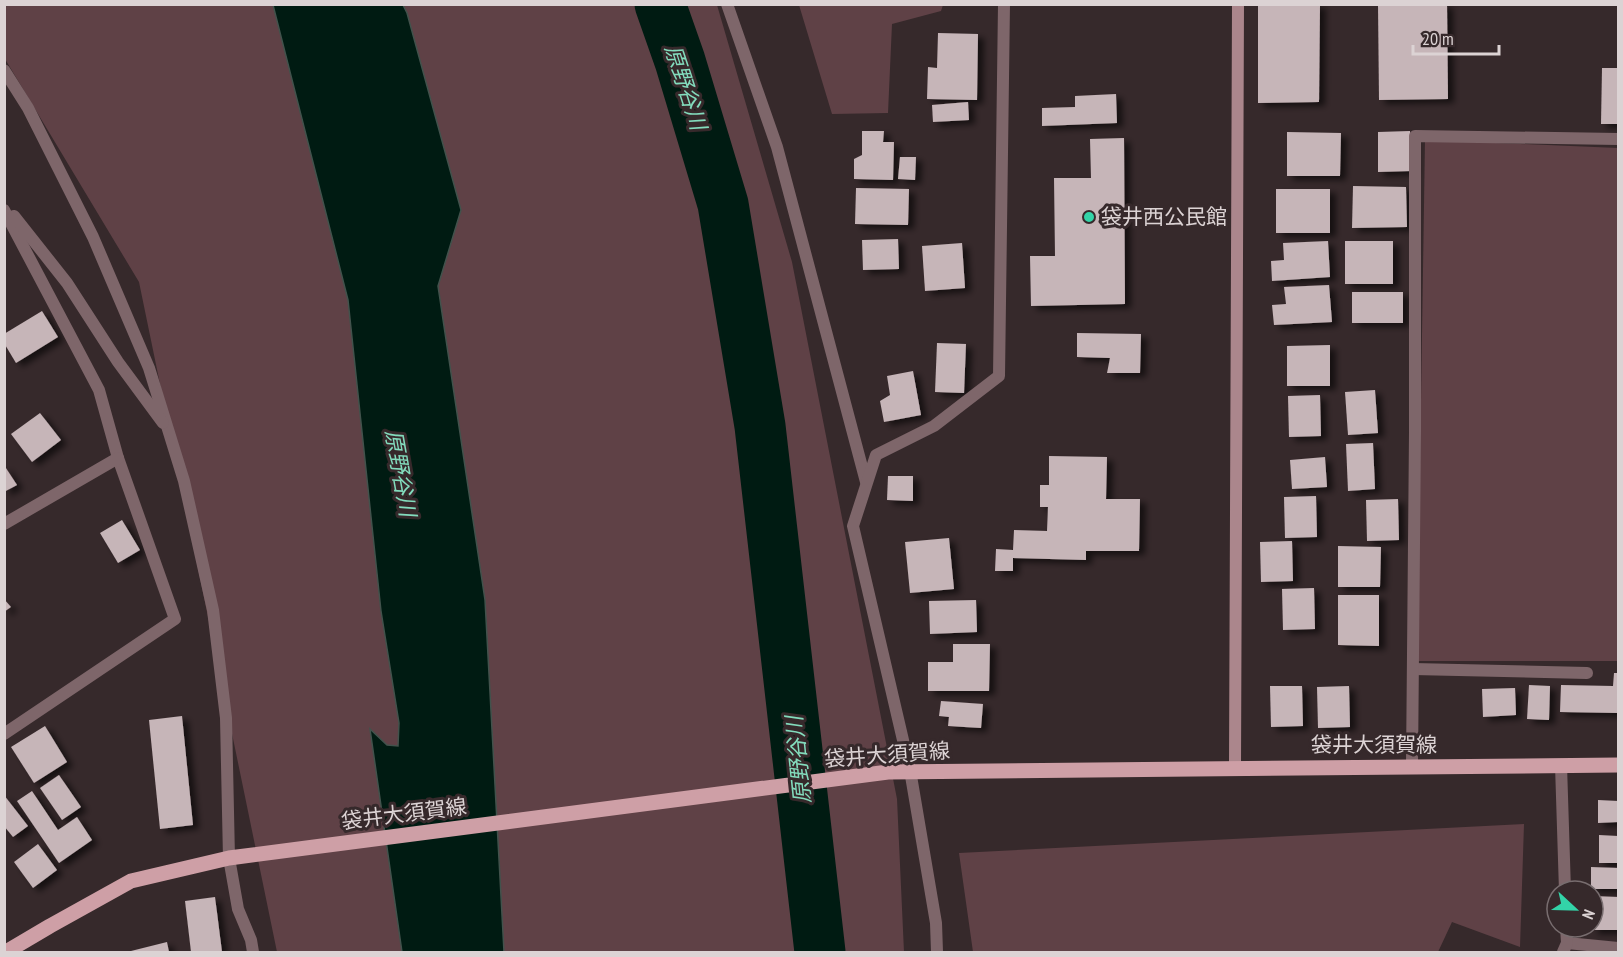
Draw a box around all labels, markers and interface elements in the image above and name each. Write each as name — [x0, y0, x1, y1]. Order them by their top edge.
scale bar — [1413, 18, 1498, 56]
text: 20 m — [1422, 27, 1454, 50]
water label: 原野谷川 — [659, 41, 714, 135]
place label: 袋井西公民館 — [1101, 203, 1227, 230]
marker: 袋井西公民館 — [1082, 210, 1096, 224]
water label: 原野谷川 — [380, 427, 423, 521]
water label: 原野谷川 — [779, 713, 817, 805]
street label: 袋井大須賀線 — [1311, 731, 1437, 758]
street label: 袋井大須賀線 — [823, 737, 951, 772]
street label: 袋井大須賀線 — [340, 792, 468, 835]
north arrow — [1545, 879, 1605, 939]
text: N — [1578, 907, 1600, 922]

